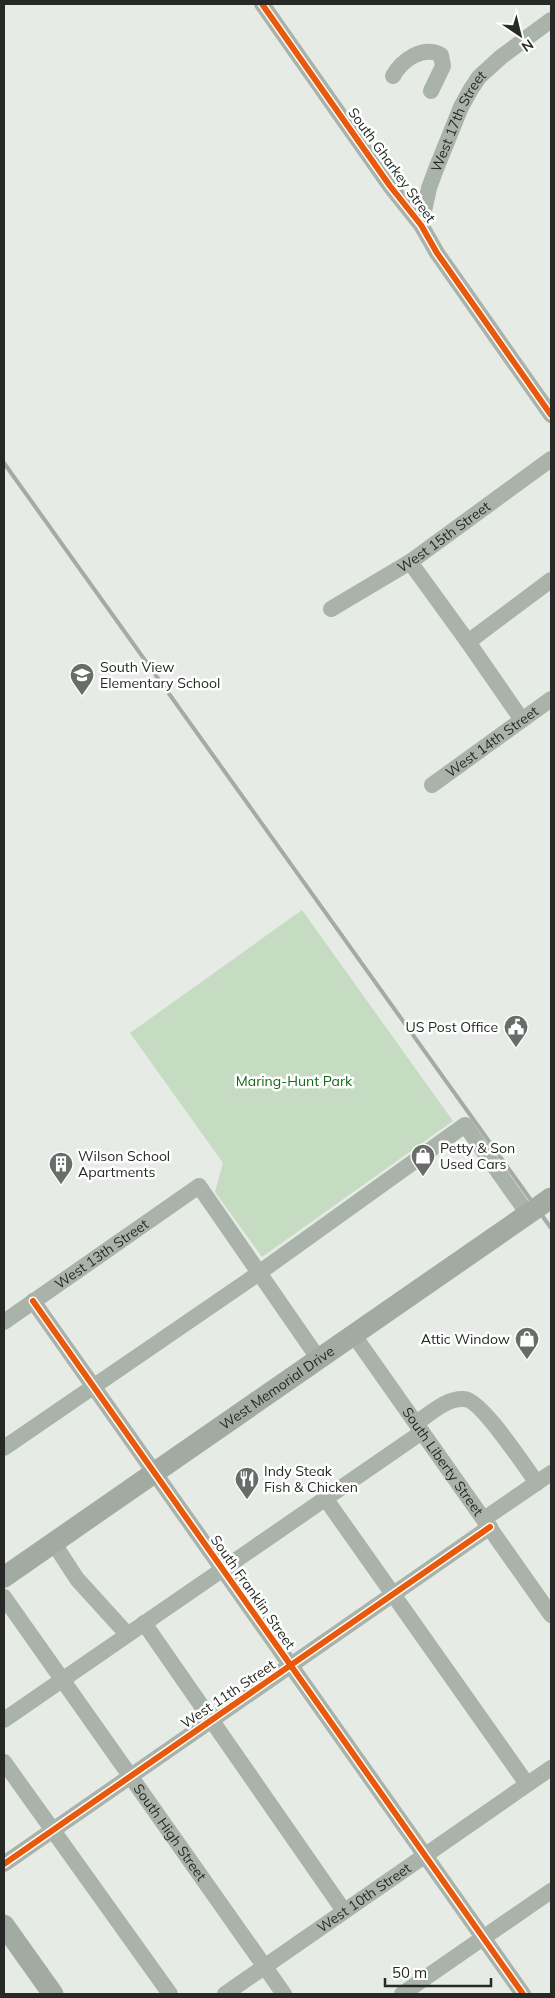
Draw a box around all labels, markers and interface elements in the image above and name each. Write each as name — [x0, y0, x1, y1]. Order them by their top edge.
north arrow — [495, 10, 545, 60]
text: N — [518, 35, 537, 56]
street label: West 17th Street — [427, 66, 490, 174]
street label: South Gharkey Street — [344, 104, 440, 226]
street label: West 15th Street — [394, 497, 494, 576]
place label: South View Elementary School — [100, 658, 220, 692]
school or university icon: South View Elementary School — [69, 662, 95, 696]
street label: West 14th Street — [442, 702, 542, 781]
public building icon: US Post Office — [503, 1014, 529, 1048]
place label: US Post Office — [405, 1018, 498, 1036]
park label: Maring-Hunt Park — [236, 1072, 353, 1090]
place label: Petty & Son Used Cars — [440, 1139, 515, 1173]
shop icon: Petty & Son Used Cars — [410, 1143, 436, 1177]
place label: Wilson School Apartments — [78, 1147, 170, 1181]
building icon: Wilson School Apartments — [48, 1151, 74, 1185]
street label: West 13th Street — [51, 1215, 152, 1293]
shop icon: Attic Window — [514, 1326, 540, 1360]
place label: Attic Window — [421, 1330, 510, 1348]
street label: West Memorial Drive — [216, 1342, 338, 1434]
street label: South Liberty Street — [398, 1404, 487, 1519]
place label: Indy Steak Fish & Chicken — [264, 1462, 358, 1496]
restaurant icon: Indy Steak Fish & Chicken — [234, 1466, 260, 1500]
street label: South Franklin Street — [207, 1531, 299, 1653]
street label: West 11th Street — [177, 1656, 279, 1732]
street label: South High Street — [130, 1780, 210, 1885]
street label: West 10th Street — [313, 1859, 414, 1936]
scale bar — [385, 1956, 491, 1988]
text: 50 m — [392, 1963, 427, 1982]

